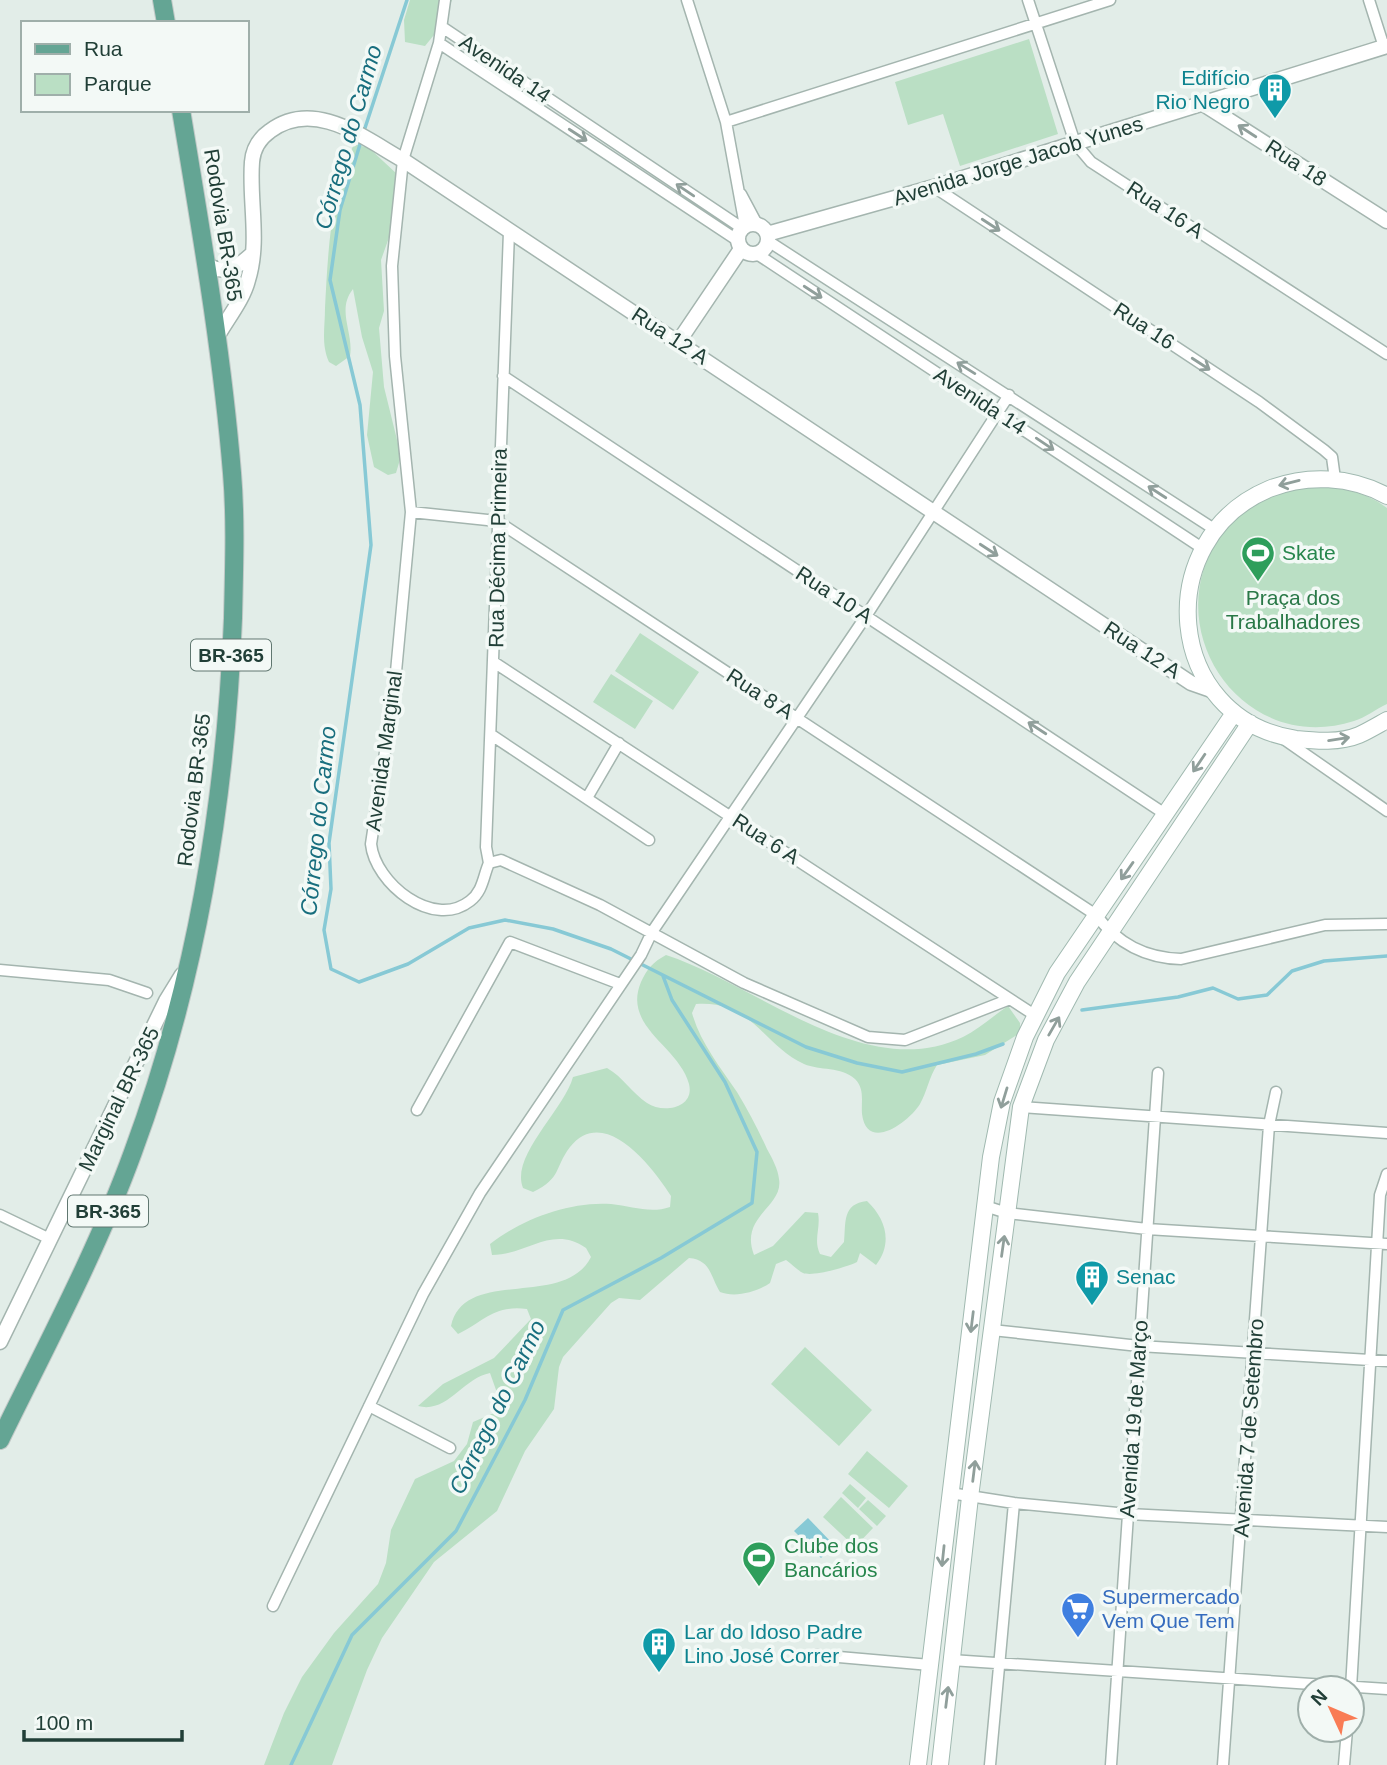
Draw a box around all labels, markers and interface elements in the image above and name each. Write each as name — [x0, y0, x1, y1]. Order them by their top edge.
legend — [21, 21, 248, 112]
street label: Avenida 14 — [455, 30, 555, 108]
text: Rua — [84, 37, 123, 60]
water label: Córrego do Carmo — [309, 42, 387, 232]
place label: Edifício Rio Negro — [1155, 66, 1250, 113]
building icon: Edifício Rio Negro — [1256, 71, 1294, 120]
text: Parque — [84, 72, 152, 95]
street label: Avenida Jorge Jacob Yunes — [890, 112, 1145, 209]
one-way arrow — [1237, 124, 1257, 138]
one-way arrow — [568, 127, 587, 142]
street label: Rua 18 — [1262, 134, 1331, 191]
street label: Rodovia BR-365 — [200, 147, 247, 303]
street label: Rua 16 A — [1123, 176, 1208, 243]
one-way arrow — [676, 183, 695, 197]
one-way arrow — [980, 218, 1000, 232]
one-way arrow — [803, 285, 823, 299]
street label: Rua 16 — [1110, 297, 1179, 354]
street label: Rua 12 A — [628, 302, 713, 369]
one-way arrow — [1191, 356, 1210, 371]
one-way arrow — [957, 360, 977, 374]
street label: Avenida 14 — [930, 362, 1031, 439]
one-way arrow — [1035, 436, 1054, 451]
street label: Rua Décima Primeira — [484, 448, 511, 648]
one-way arrow — [1278, 477, 1300, 490]
one-way arrow — [1148, 484, 1167, 499]
sports icon: Skate — [1239, 534, 1277, 583]
place label: Skate — [1282, 541, 1336, 564]
one-way arrow — [979, 543, 999, 557]
street label: Rua 10 A — [792, 561, 877, 628]
park label: Praça dos Trabalhadores — [1226, 586, 1360, 633]
street label: Rua 12 A — [1100, 616, 1185, 683]
road number: BR-365 — [191, 640, 271, 670]
street label: Rua 8 A — [723, 664, 798, 724]
street label: Avenida Marginal — [361, 669, 406, 833]
street label: Rodovia BR-365 — [173, 712, 214, 868]
one-way arrow — [1028, 721, 1047, 735]
water label: Córrego do Carmo — [295, 725, 341, 917]
one-way arrow — [1327, 732, 1350, 745]
one-way arrow — [1192, 753, 1207, 772]
street label: Rua 6 A — [729, 809, 804, 869]
one-way arrow — [1120, 860, 1134, 880]
one-way arrow — [1048, 1016, 1061, 1037]
street label: Marginal BR-365 — [74, 1023, 163, 1175]
one-way arrow — [996, 1087, 1009, 1109]
road number: BR-365 — [68, 1196, 148, 1226]
one-way arrow — [997, 1235, 1010, 1257]
building icon: Senac — [1073, 1258, 1111, 1307]
place label: Senac — [1116, 1265, 1176, 1288]
one-way arrow — [966, 1310, 979, 1333]
water label: Córrego do Carmo — [444, 1316, 551, 1498]
street label: Avenida 7 de Setembro — [1229, 1318, 1268, 1538]
street label: Avenida 19 de Março — [1115, 1319, 1152, 1519]
one-way arrow — [967, 1460, 980, 1483]
place label: Clube dos Bancários — [784, 1534, 879, 1581]
sports icon: Clube dos Bancários — [740, 1539, 778, 1588]
one-way arrow — [936, 1544, 949, 1567]
place label: Supermercado Vem Que Tem — [1102, 1585, 1240, 1632]
supermarket icon: Supermercado Vem Que Tem — [1059, 1590, 1097, 1639]
place label: Lar do Idoso Padre Lino José Correr — [684, 1620, 863, 1667]
building icon: Lar do Idoso Padre Lino José Correr — [640, 1625, 678, 1674]
north arrow — [1296, 1674, 1366, 1744]
text: N — [1307, 1685, 1331, 1710]
one-way arrow — [941, 1686, 954, 1709]
scale bar — [24, 1698, 182, 1742]
text: 100 m — [35, 1711, 93, 1734]

